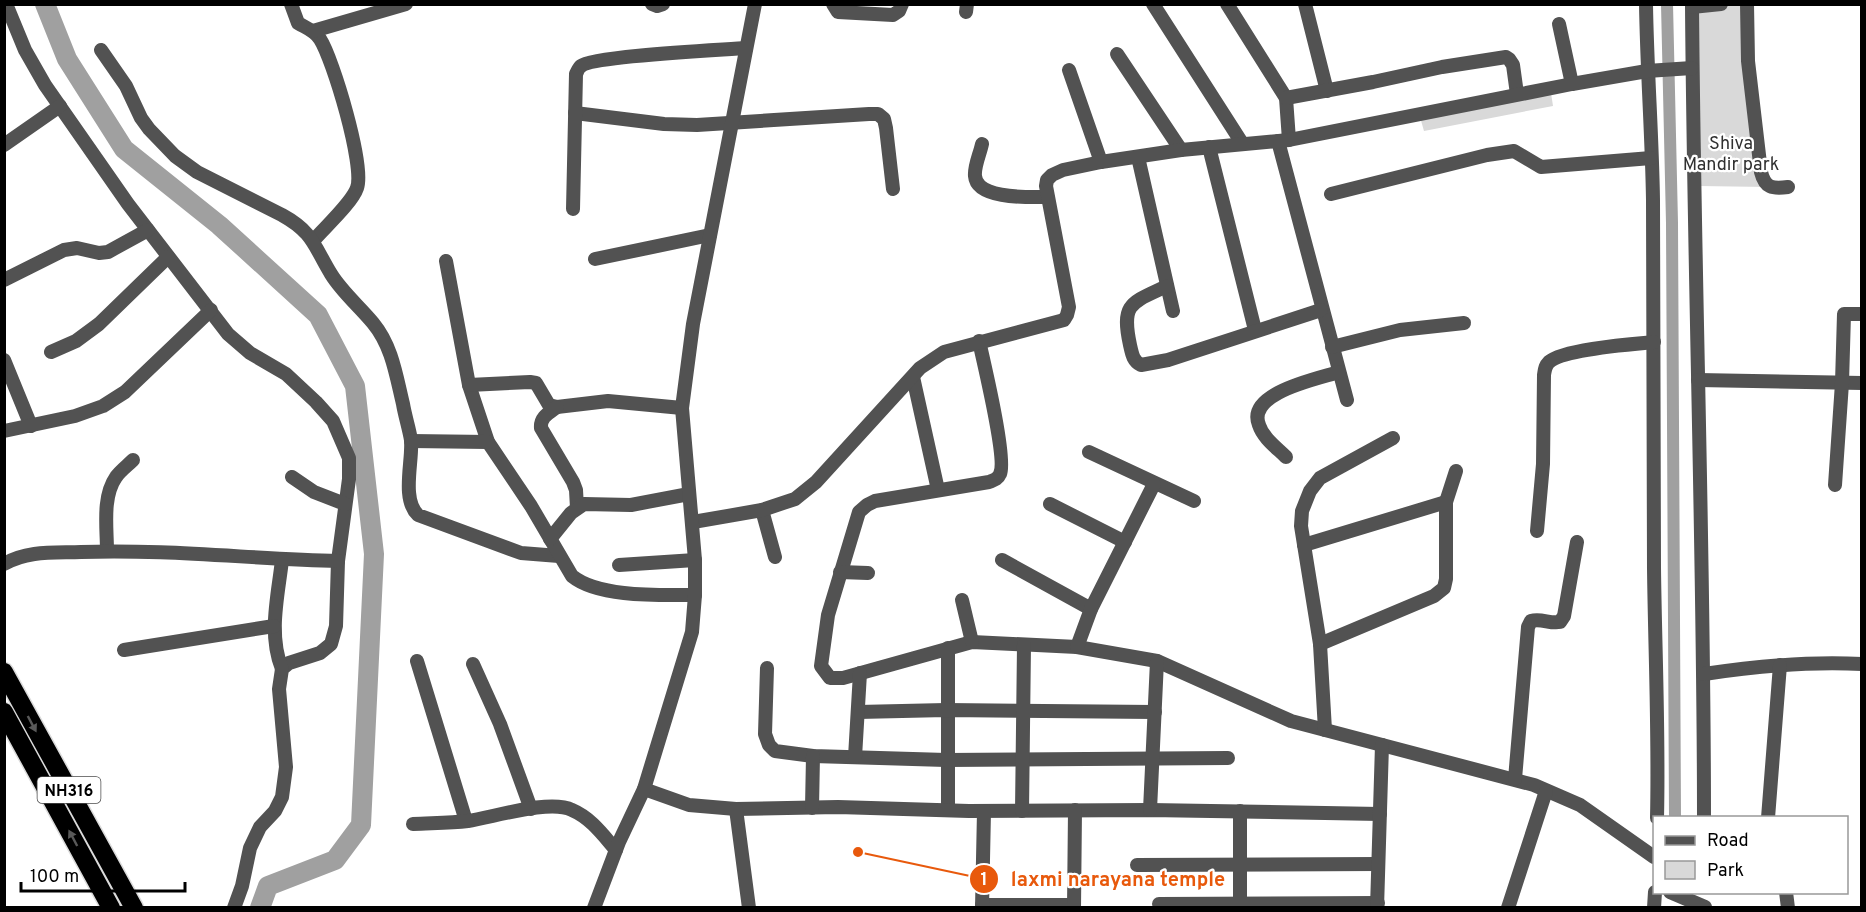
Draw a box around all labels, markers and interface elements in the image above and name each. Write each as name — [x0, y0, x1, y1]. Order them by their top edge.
park label: Shiva Mandir park — [1683, 133, 1779, 177]
one-way arrow — [27, 715, 37, 732]
road number: NH316 — [38, 777, 100, 803]
legend — [1653, 816, 1848, 894]
one-way arrow — [68, 829, 78, 846]
text: Road — [1707, 830, 1749, 853]
scale bar — [21, 855, 184, 893]
callout: laxmi narayana temple — [969, 860, 1238, 898]
text: Park — [1707, 860, 1744, 883]
text: 100 m — [30, 866, 79, 889]
text: laxmi narayana temple — [1011, 868, 1225, 894]
text: 1 — [980, 869, 988, 892]

